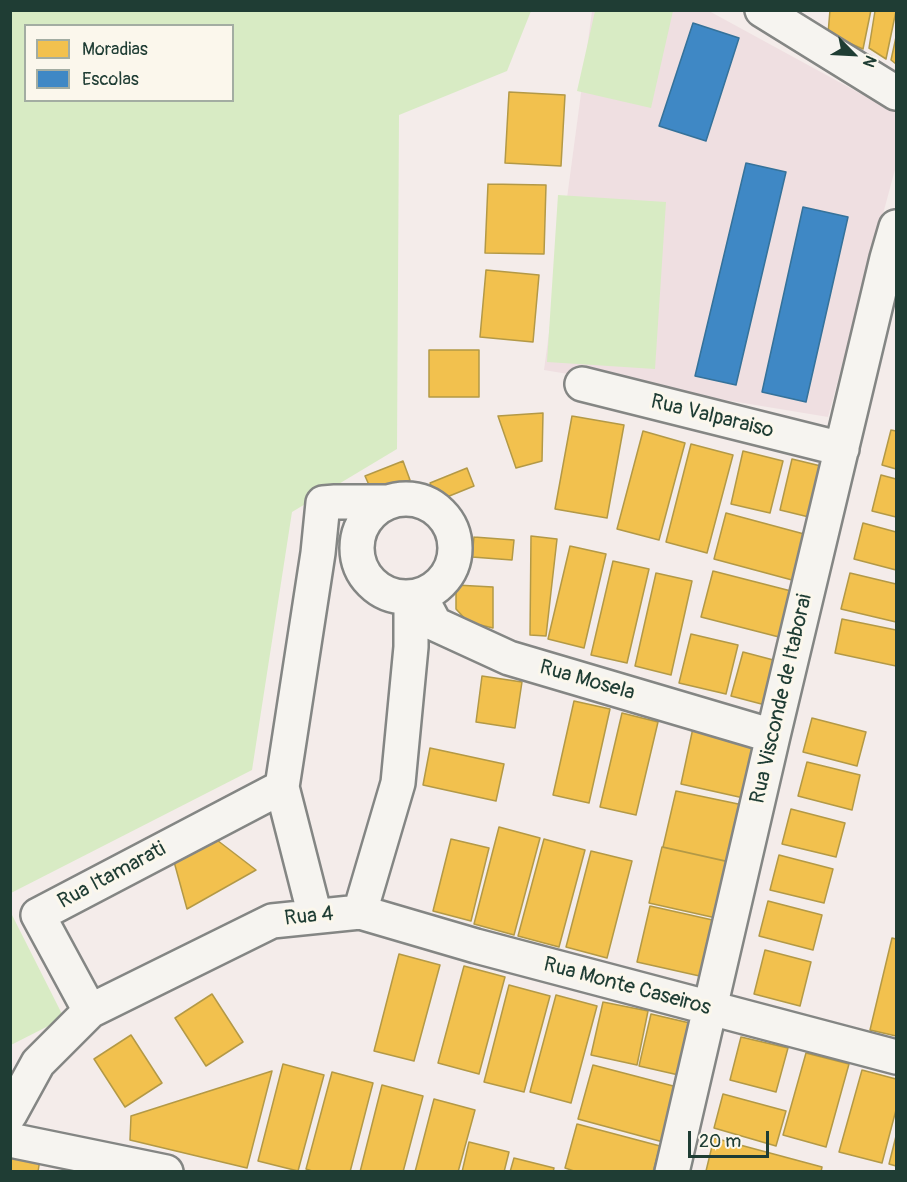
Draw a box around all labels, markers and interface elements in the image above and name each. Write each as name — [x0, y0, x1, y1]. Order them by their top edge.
legend — [24, 24, 234, 102]
north arrow — [823, 24, 883, 84]
text: Moradias — [82, 38, 148, 61]
text: N — [858, 52, 881, 70]
text: Escolas — [82, 68, 139, 91]
street label: Rua Valparaiso — [648, 390, 776, 444]
street label: Rua Visconde de Itaborai — [746, 592, 818, 806]
street label: Rua Mosela — [536, 655, 638, 707]
street label: Rua Itamarati — [54, 837, 170, 915]
street label: Rua 4 — [283, 902, 335, 932]
street label: Rua Monte Caseiros — [541, 953, 713, 1021]
scale bar — [691, 1119, 772, 1157]
text: 20 m — [699, 1130, 741, 1153]

